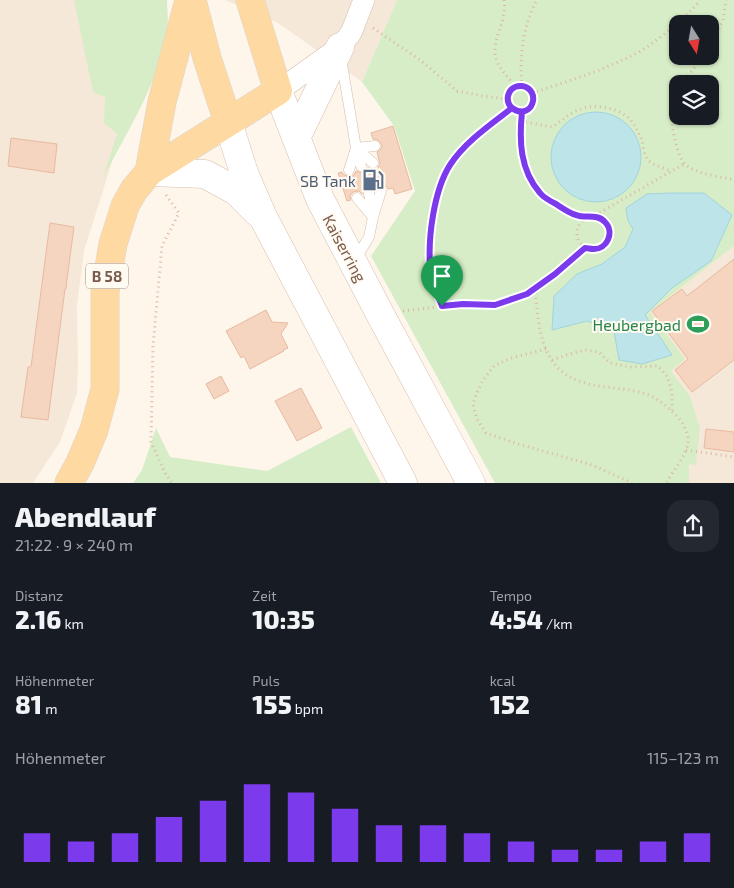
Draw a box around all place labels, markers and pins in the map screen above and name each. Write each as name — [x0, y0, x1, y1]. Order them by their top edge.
fuel station icon: SB Tank — [360, 167, 386, 193]
place label: SB Tank — [300, 171, 356, 190]
pin — [421, 255, 463, 306]
sports icon: Heubergbad — [685, 311, 711, 337]
place label: Heubergbad — [593, 315, 681, 334]

